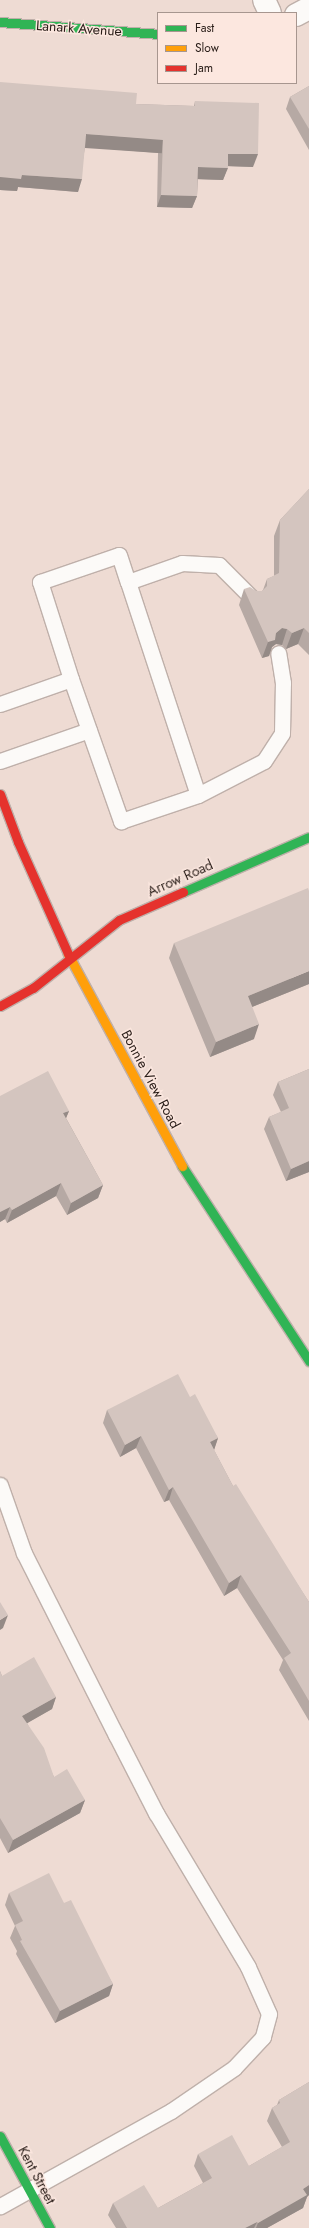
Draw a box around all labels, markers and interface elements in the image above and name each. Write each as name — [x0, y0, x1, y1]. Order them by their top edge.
legend — [157, 12, 297, 84]
street label: Lanark Avenue — [36, 17, 122, 39]
text: Fast — [195, 19, 214, 37]
text: Slow — [195, 39, 219, 57]
text: Jam — [195, 59, 213, 77]
street label: Arrow Road — [145, 856, 215, 900]
street label: Bonnie View Road — [118, 1027, 184, 1131]
street label: Kent Street — [15, 2143, 59, 2207]

